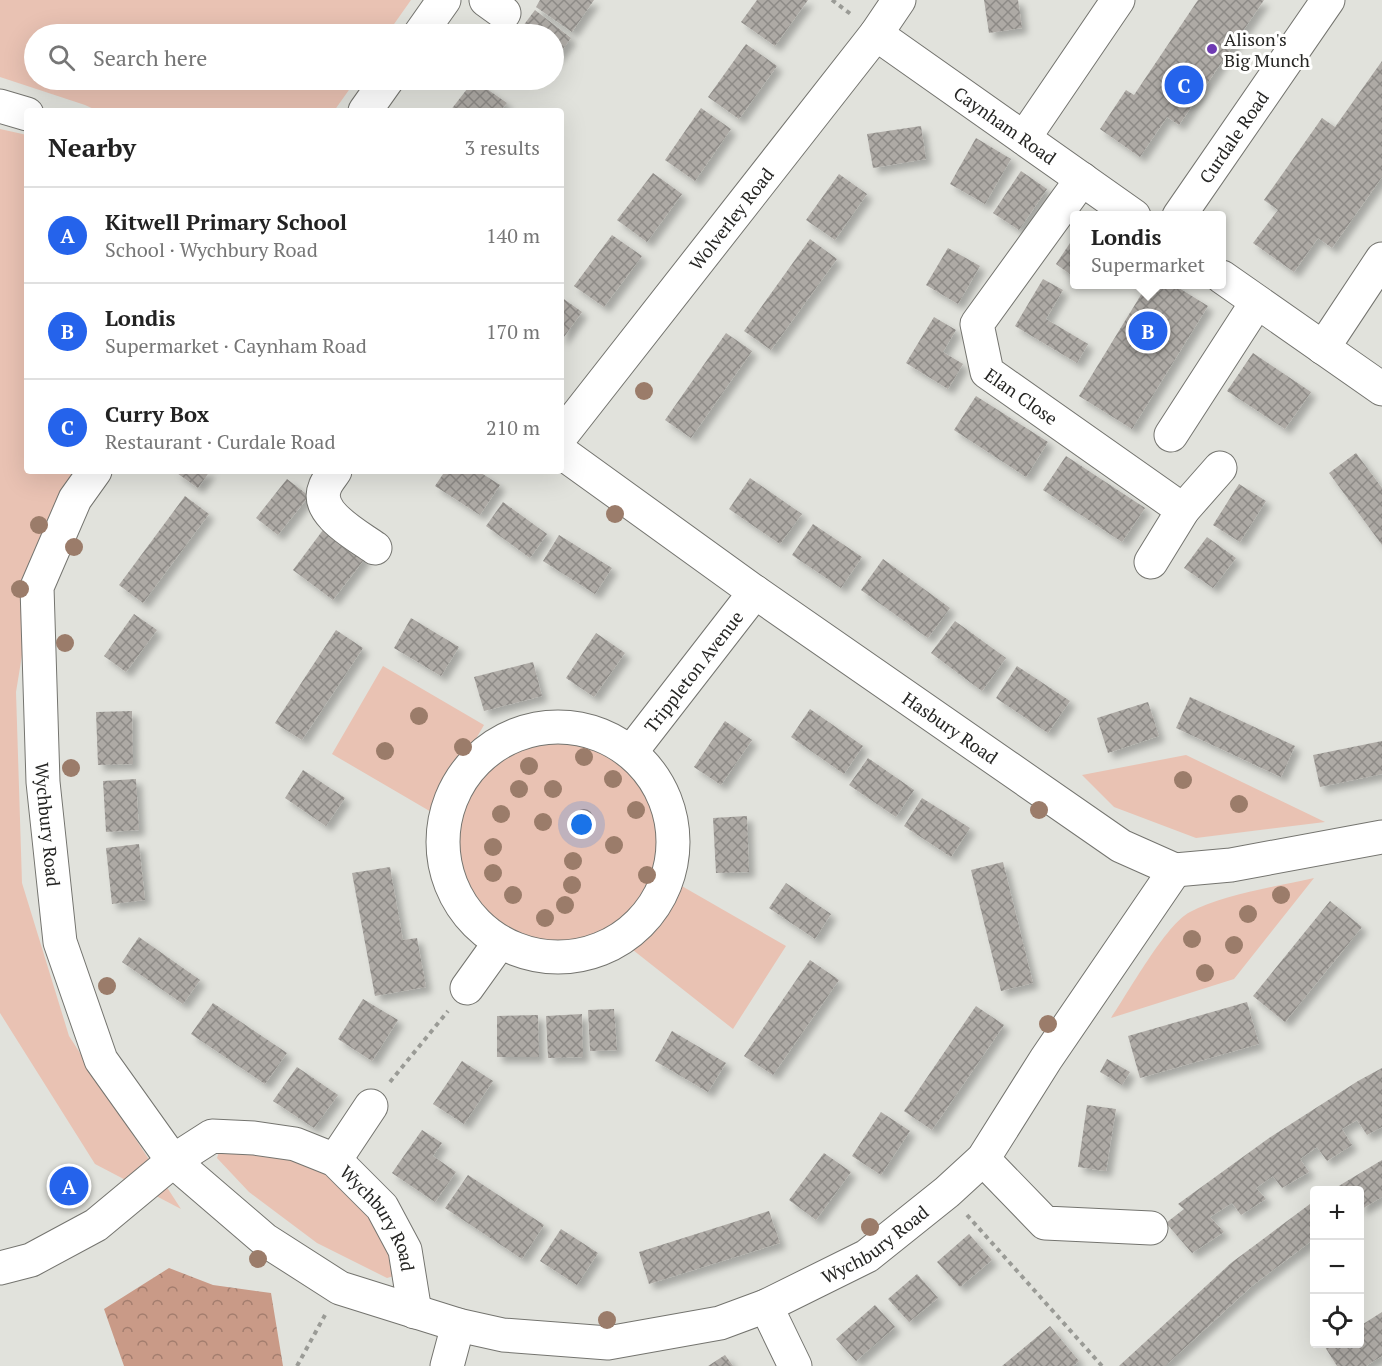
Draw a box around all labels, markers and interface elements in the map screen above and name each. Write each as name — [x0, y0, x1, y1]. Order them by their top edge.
search box — [24, 24, 564, 90]
place label: Alison's Big Munch — [1224, 27, 1310, 72]
icon: search — [45, 41, 78, 74]
marker: Alison's Big Munch — [1205, 42, 1219, 56]
text: Search here — [93, 43, 207, 72]
pin: C — [1164, 62, 1204, 107]
street label: Caynham Road — [949, 81, 1061, 170]
street label: Curdale Road — [1193, 86, 1274, 188]
text: Nearby — [48, 130, 136, 164]
text: 3 results — [465, 134, 540, 161]
street label: Wolverley Road — [684, 163, 779, 275]
text: Kitwell Primary School — [105, 207, 347, 236]
popup — [1070, 211, 1226, 289]
text: A — [60, 222, 75, 249]
text: 140 m — [486, 222, 540, 249]
text: Londis — [1091, 222, 1162, 251]
text: School · Wychbury Road — [105, 236, 318, 263]
text: Supermarket — [1091, 251, 1205, 278]
text: Londis — [105, 303, 176, 332]
pin: B — [1128, 308, 1168, 354]
text: B — [61, 318, 74, 345]
text: 170 m — [486, 318, 540, 345]
text: Supermarket · Caynham Road — [105, 332, 367, 359]
street label: Elan Close — [980, 362, 1063, 430]
text: Curry Box — [105, 399, 209, 428]
text: C — [61, 414, 74, 441]
text: 210 m — [486, 414, 540, 441]
text: Restaurant · Curdale Road — [105, 428, 335, 455]
street label: Trippleton Avenue — [639, 605, 748, 737]
street label: Hasbury Road — [898, 686, 1003, 769]
street label: Wychbury Road — [30, 762, 66, 888]
your location — [567, 810, 596, 839]
street label: Wychbury Road — [335, 1160, 420, 1273]
pin: A — [50, 1164, 88, 1208]
map controls — [1310, 1186, 1364, 1348]
button: + — [1310, 1186, 1364, 1240]
street label: Wychbury Road — [817, 1200, 933, 1289]
button: − — [1310, 1240, 1364, 1294]
button: locate — [1310, 1294, 1364, 1348]

